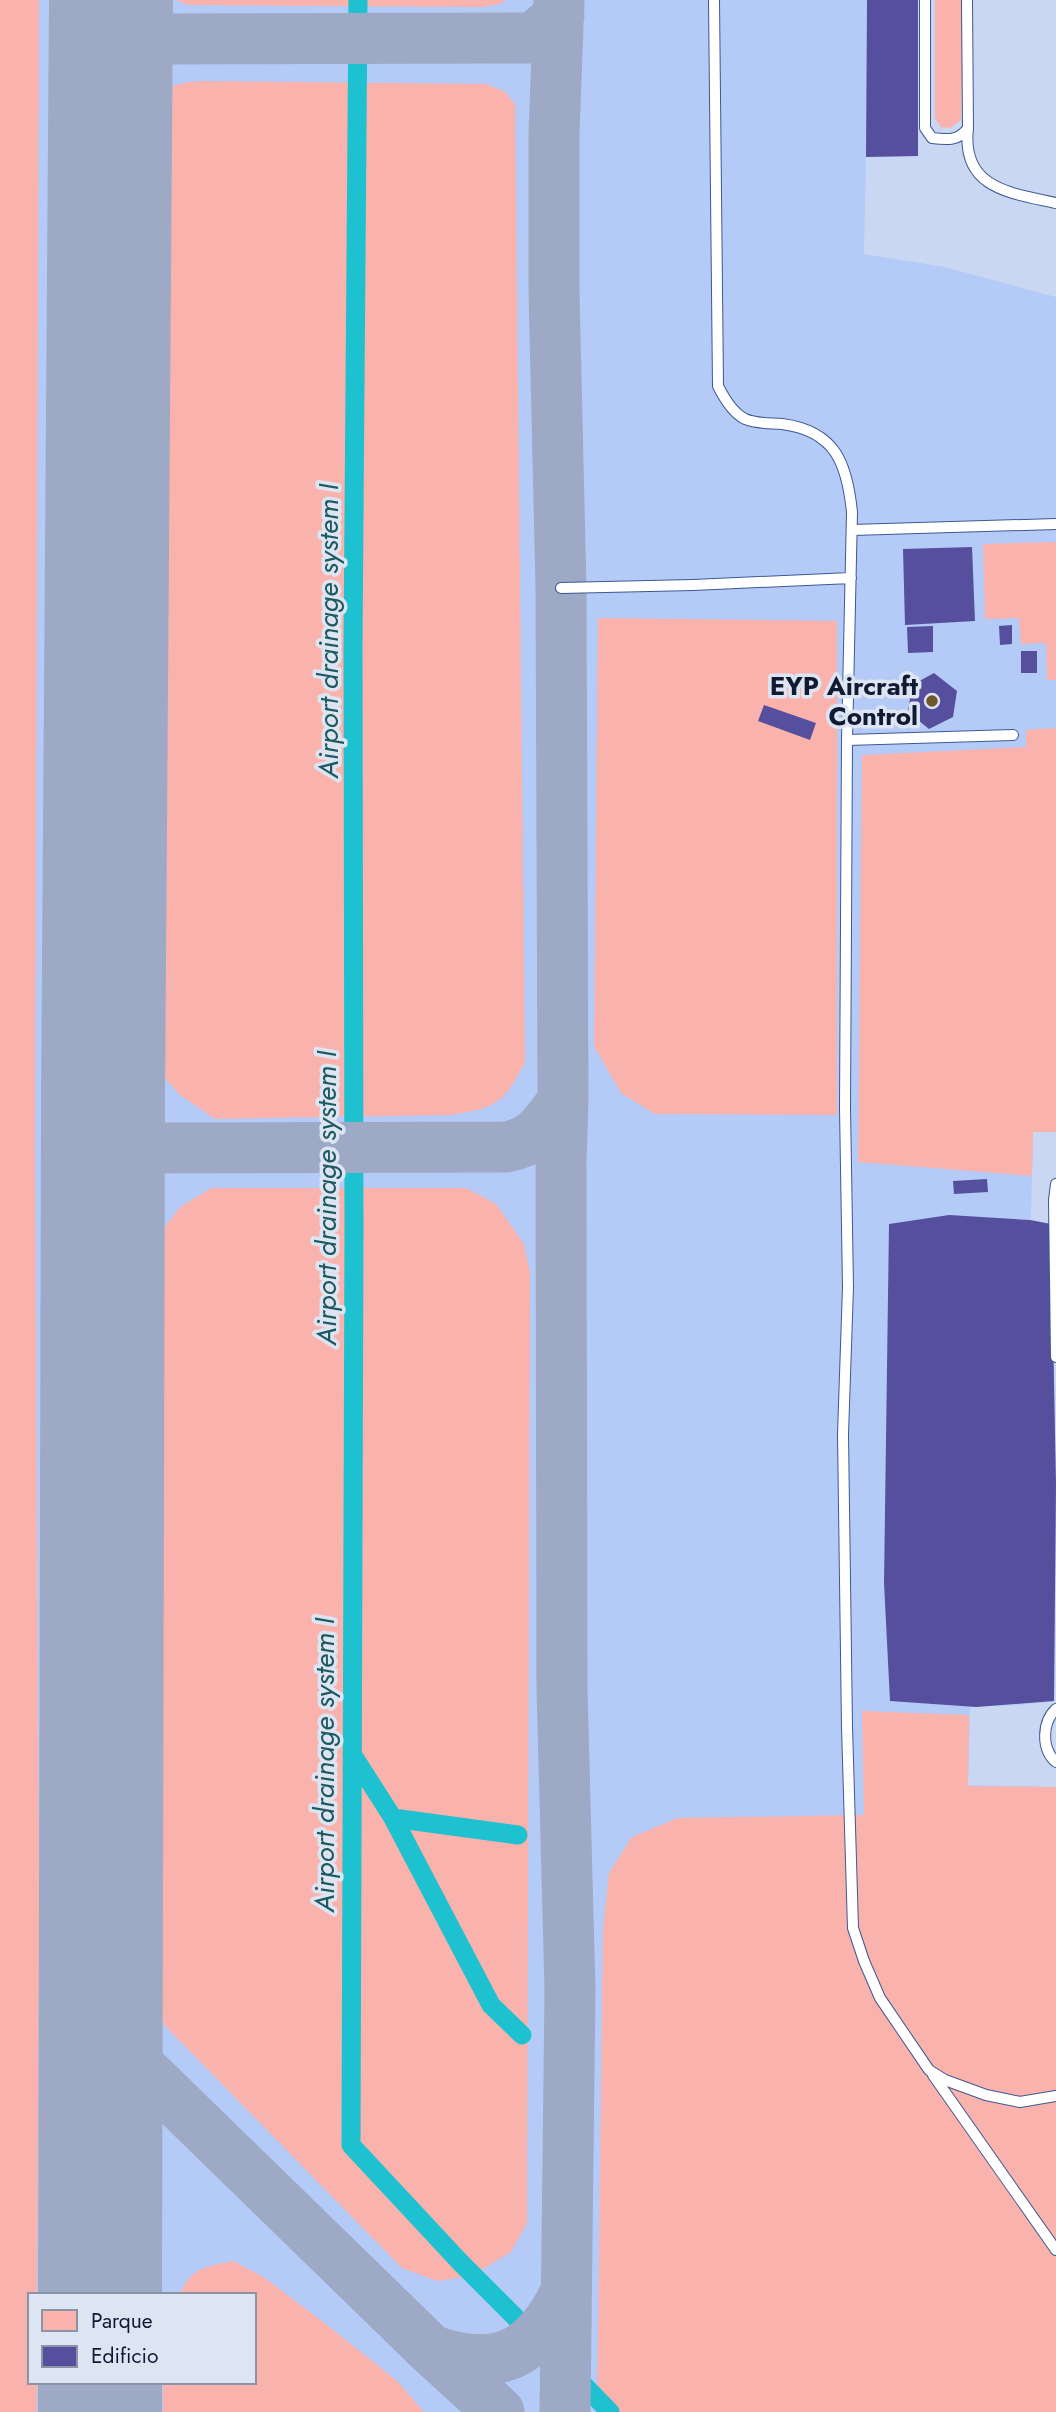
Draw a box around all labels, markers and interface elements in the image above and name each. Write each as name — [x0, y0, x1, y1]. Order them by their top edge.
water label: Airport drainage system I — [308, 482, 349, 779]
place label: EYP Aircraft Control — [770, 667, 919, 735]
marker: EYP Aircraft Control — [924, 693, 940, 709]
water label: Airport drainage system I — [306, 1049, 347, 1346]
water label: Airport drainage system I — [304, 1616, 345, 1913]
legend — [28, 2293, 256, 2384]
text: Parque — [91, 2306, 153, 2336]
text: Edificio — [91, 2341, 158, 2371]

